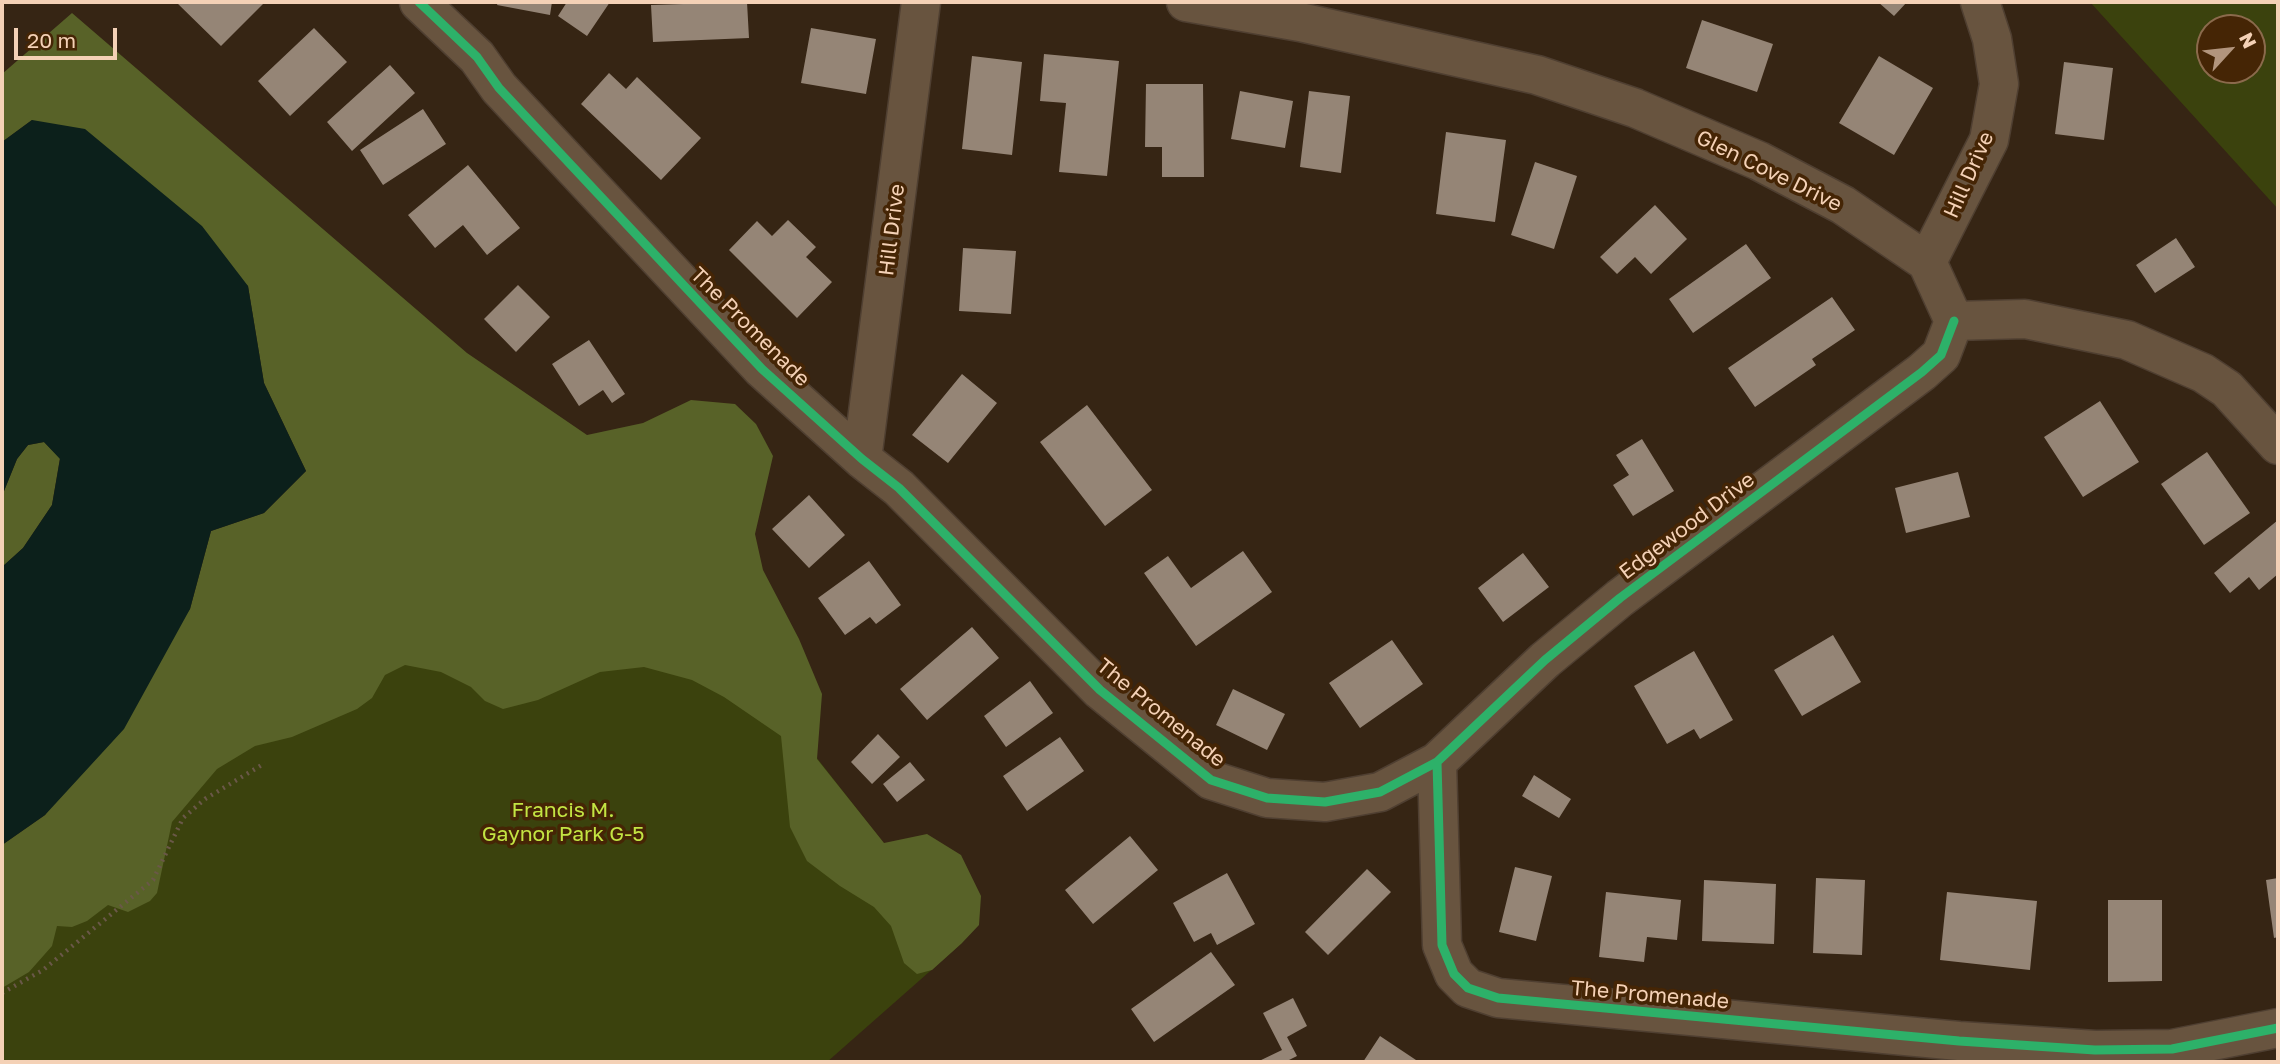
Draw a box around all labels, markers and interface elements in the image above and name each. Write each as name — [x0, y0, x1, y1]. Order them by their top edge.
scale bar — [18, 14, 121, 58]
north arrow — [2196, 14, 2266, 84]
text: 20 m — [27, 27, 76, 53]
text: N — [2235, 28, 2262, 52]
street label: Glen Cove Drive — [1692, 125, 1846, 217]
street label: Hill Drive — [1939, 128, 1999, 222]
street label: Hill Drive — [874, 183, 910, 277]
street label: The Promenade — [685, 262, 815, 392]
street label: Edgewood Drive — [1614, 467, 1760, 585]
street label: The Promenade — [1092, 653, 1230, 773]
park label: Francis M. Gaynor Park G-5 — [482, 797, 644, 847]
street label: The Promenade — [1570, 976, 1730, 1014]

